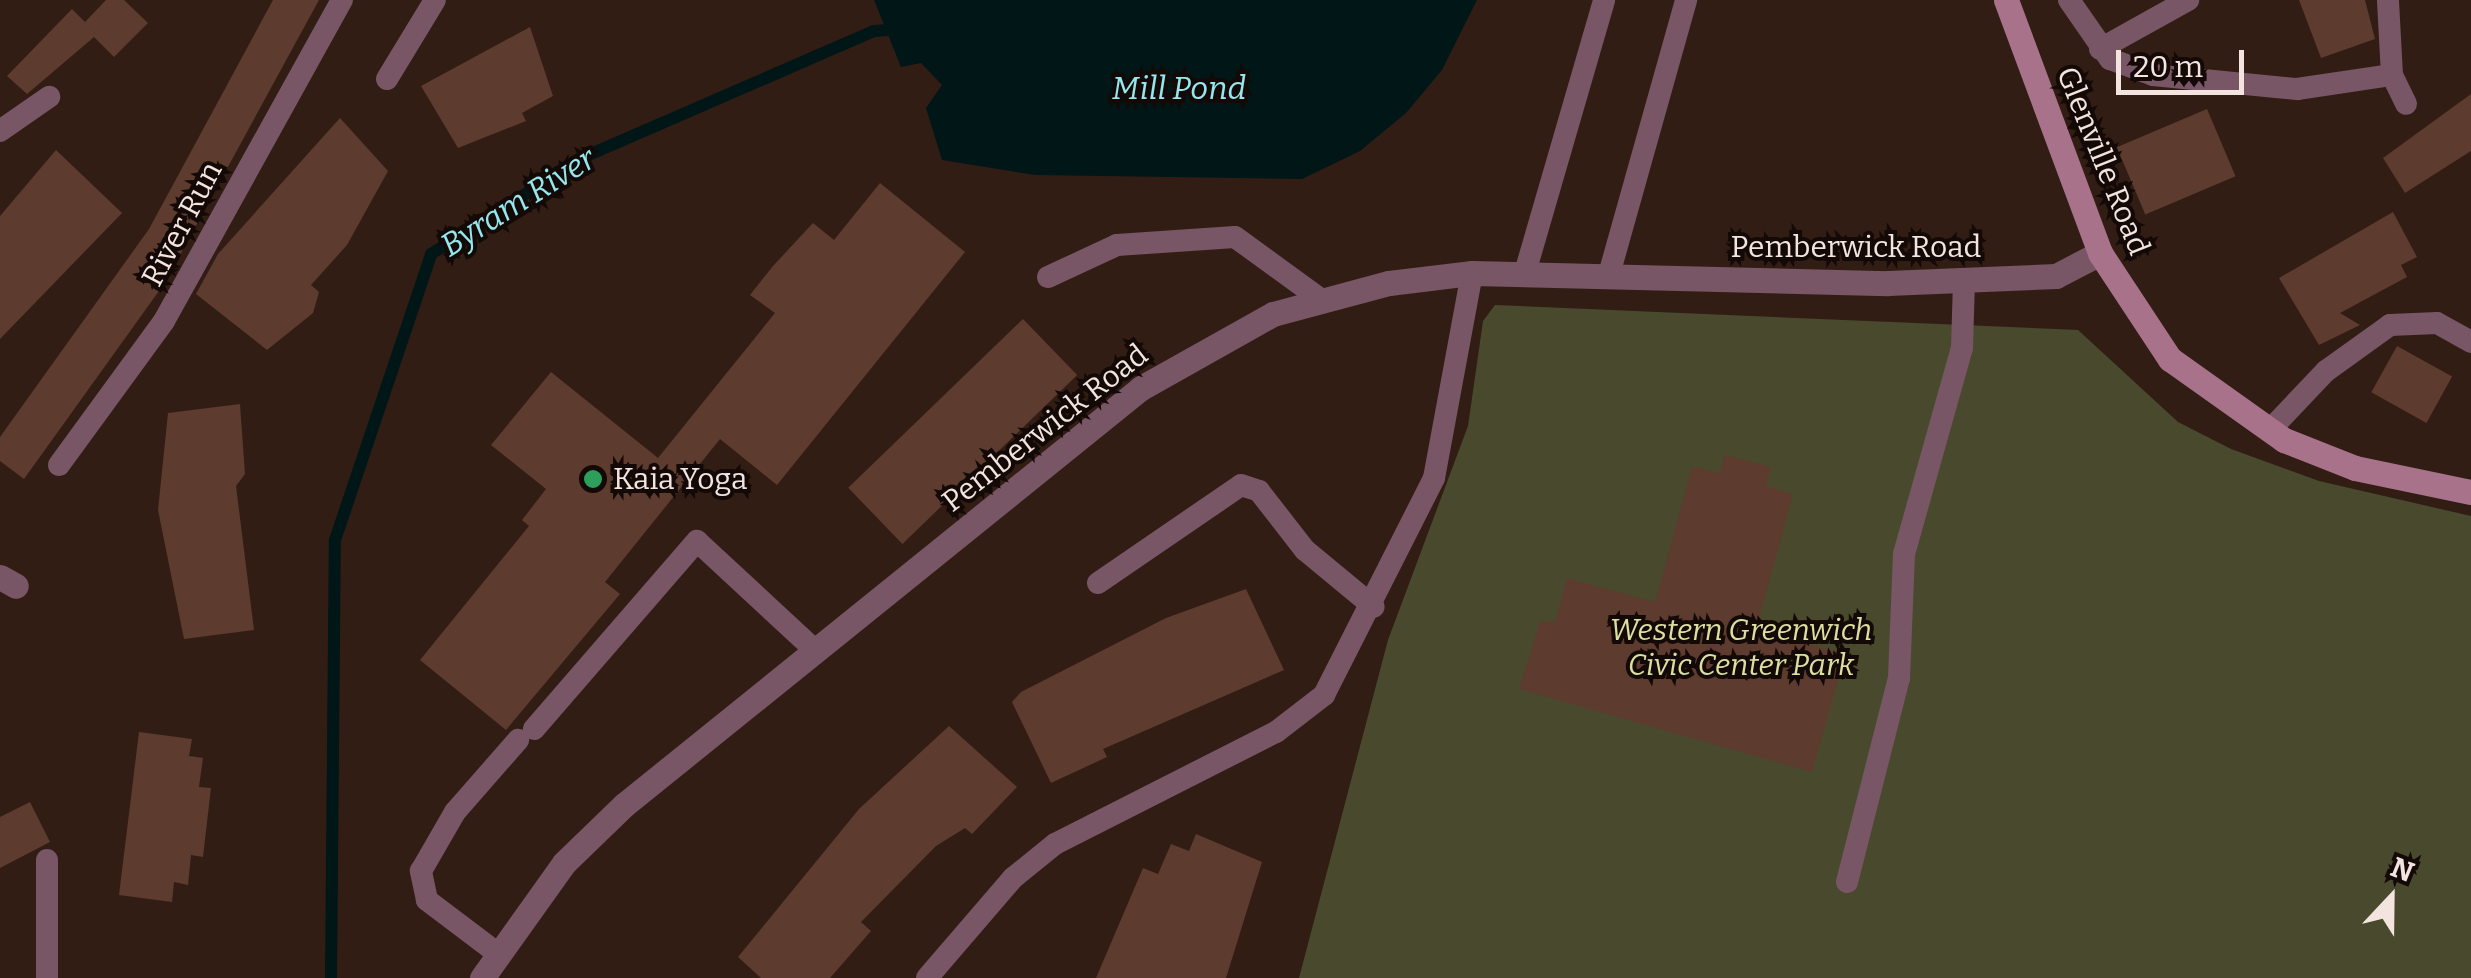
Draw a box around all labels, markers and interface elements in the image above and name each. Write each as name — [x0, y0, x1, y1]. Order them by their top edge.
scale bar — [2121, 30, 2248, 92]
text: 20 m — [2133, 49, 2203, 85]
street label: Glenville Road — [2049, 62, 2157, 260]
water label: Mill Pond — [1112, 69, 1246, 107]
water label: Byram River — [434, 139, 602, 265]
street label: River Run — [134, 156, 230, 292]
street label: Pemberwick Road — [1731, 229, 1981, 265]
street label: Pemberwick Road — [935, 337, 1155, 519]
place label: Kaia Yoga — [613, 461, 747, 497]
marker: Kaia Yoga — [582, 468, 604, 490]
park label: Western Greenwich Civic Center Park — [1610, 612, 1872, 682]
north arrow — [2341, 848, 2441, 948]
text: N — [2386, 850, 2419, 889]

